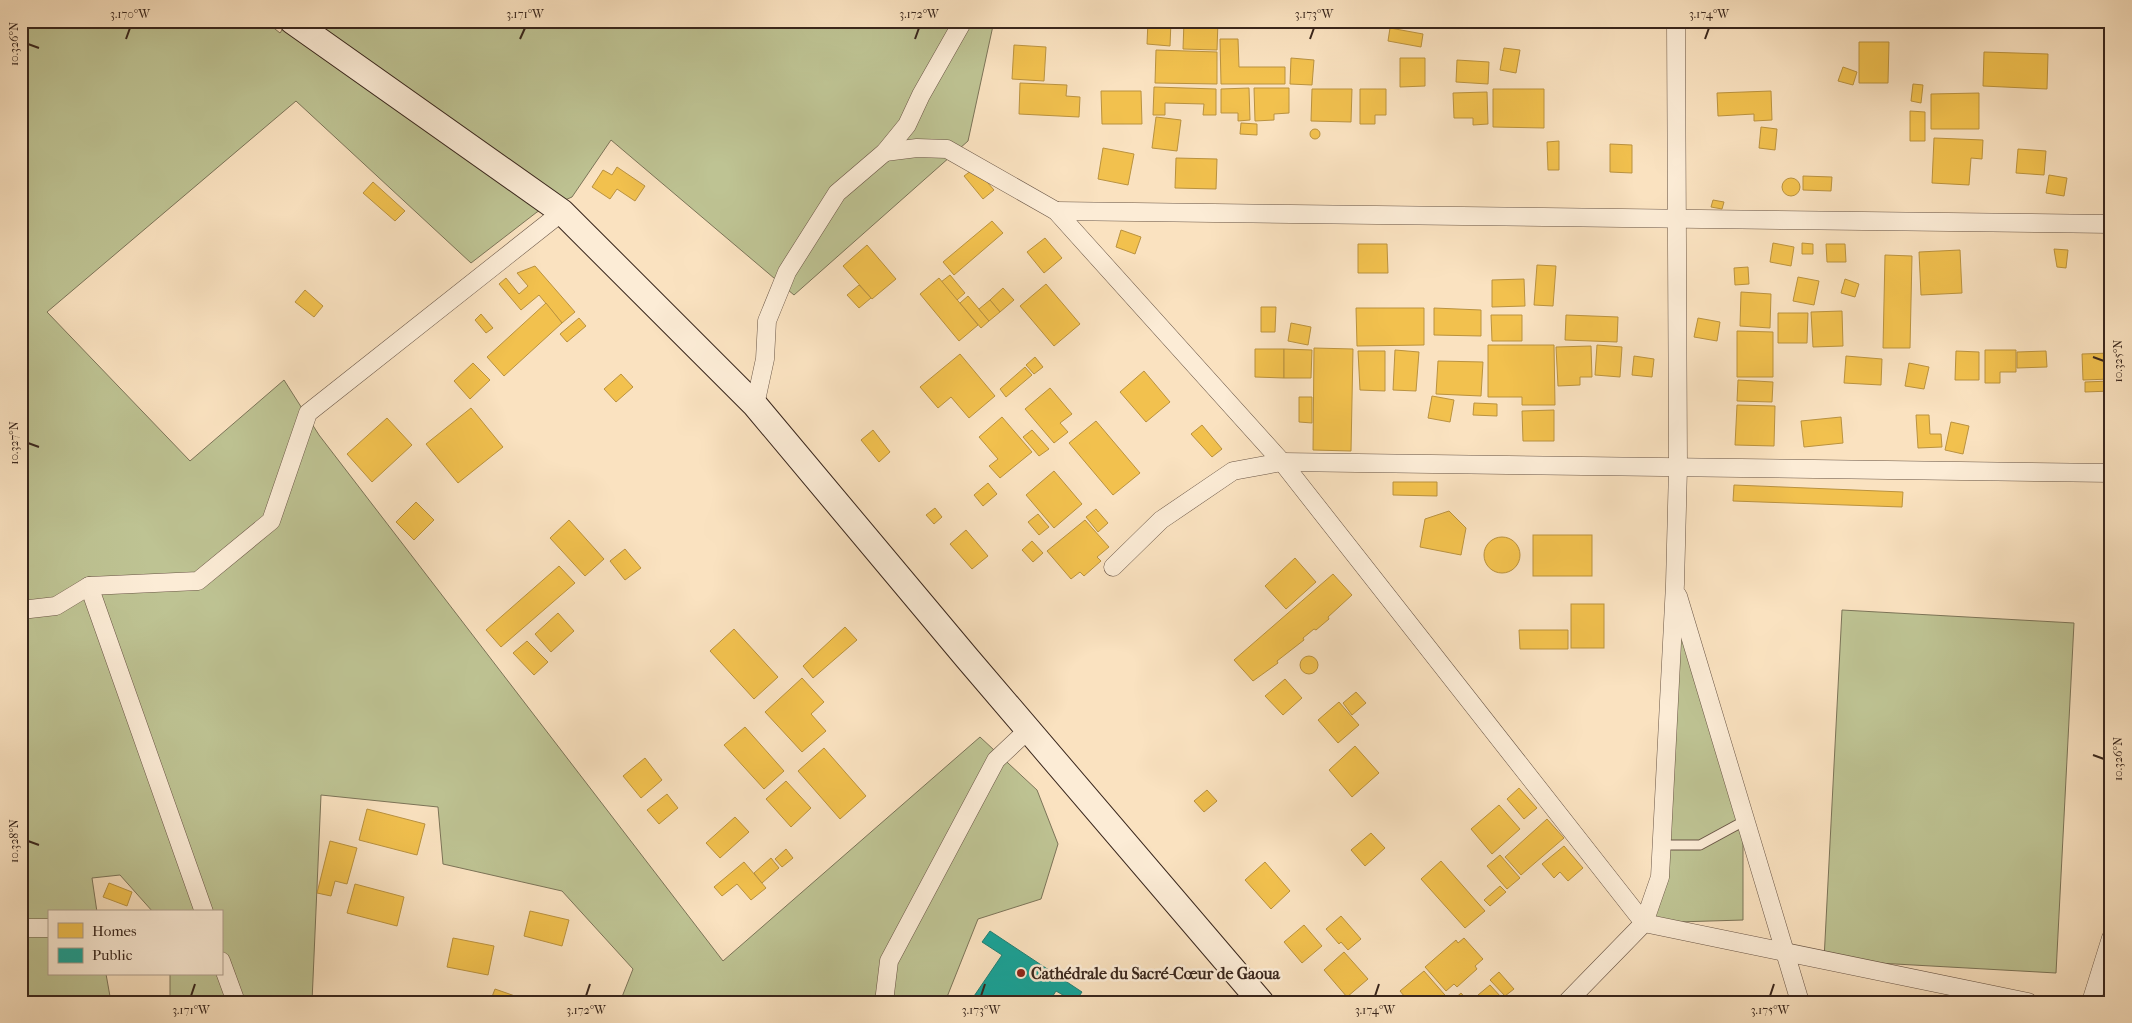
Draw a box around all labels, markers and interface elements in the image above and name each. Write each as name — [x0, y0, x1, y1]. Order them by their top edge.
text: 3.170°W — [110, 7, 151, 21]
text: 3.171°W — [506, 7, 545, 21]
text: 3.172°W — [899, 7, 940, 21]
text: 3.173°W — [1295, 7, 1334, 21]
text: 3.174°W — [1689, 7, 1730, 21]
text: 10.326°N — [7, 22, 21, 66]
text: 10.325°N — [2111, 340, 2125, 382]
text: 10.327°N — [7, 421, 21, 465]
text: 10.326°N — [2111, 737, 2125, 781]
text: 10.328°N — [7, 819, 21, 863]
legend — [48, 910, 222, 976]
text: Homes — [92, 922, 137, 940]
text: Public — [92, 946, 133, 964]
place label: Cathédrale du Sacré-Cœur de Gaoua — [1031, 964, 1281, 983]
marker: Cathédrale du Sacré-Cœur de Gaoua — [1015, 967, 1027, 979]
text: 3.171°W — [172, 1003, 211, 1017]
text: 3.172°W — [566, 1003, 607, 1017]
text: 3.173°W — [962, 1003, 1001, 1017]
text: 3.174°W — [1355, 1003, 1396, 1017]
text: 3.175°W — [1751, 1003, 1791, 1017]

